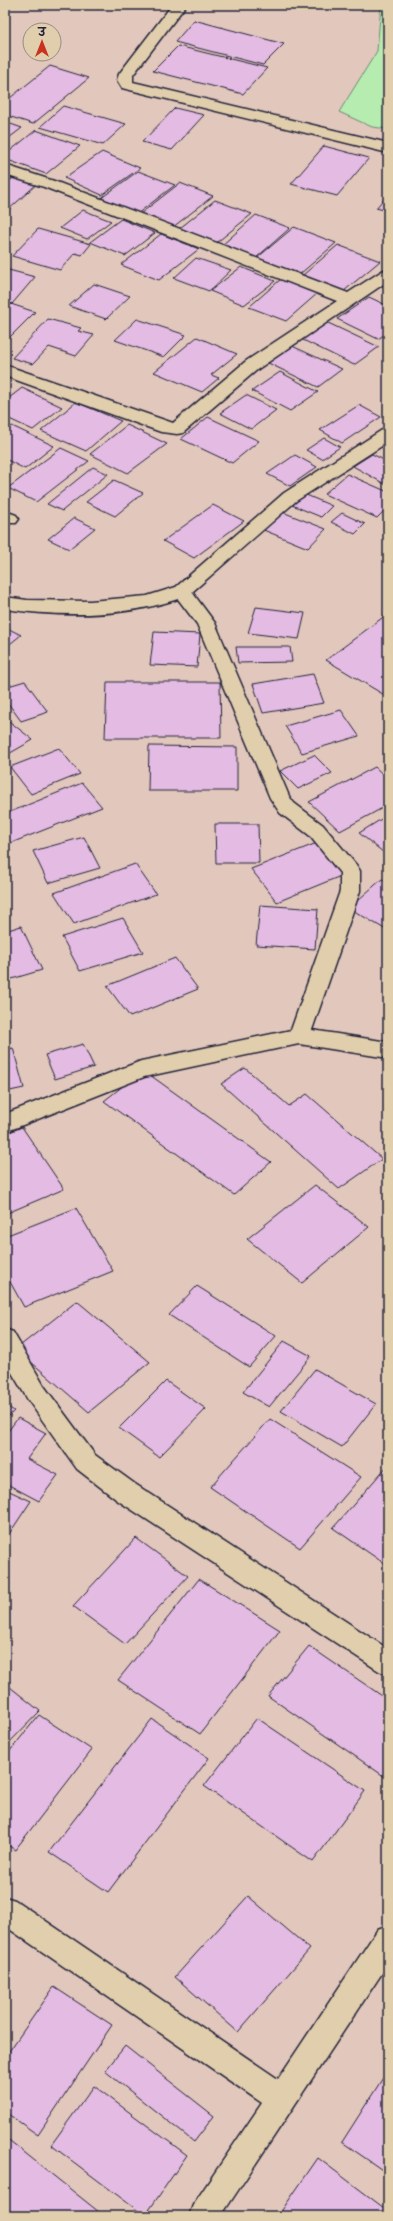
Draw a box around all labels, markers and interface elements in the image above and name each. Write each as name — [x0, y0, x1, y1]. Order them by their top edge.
north arrow — [22, 22, 62, 62]
text: उ — [37, 27, 47, 40]

